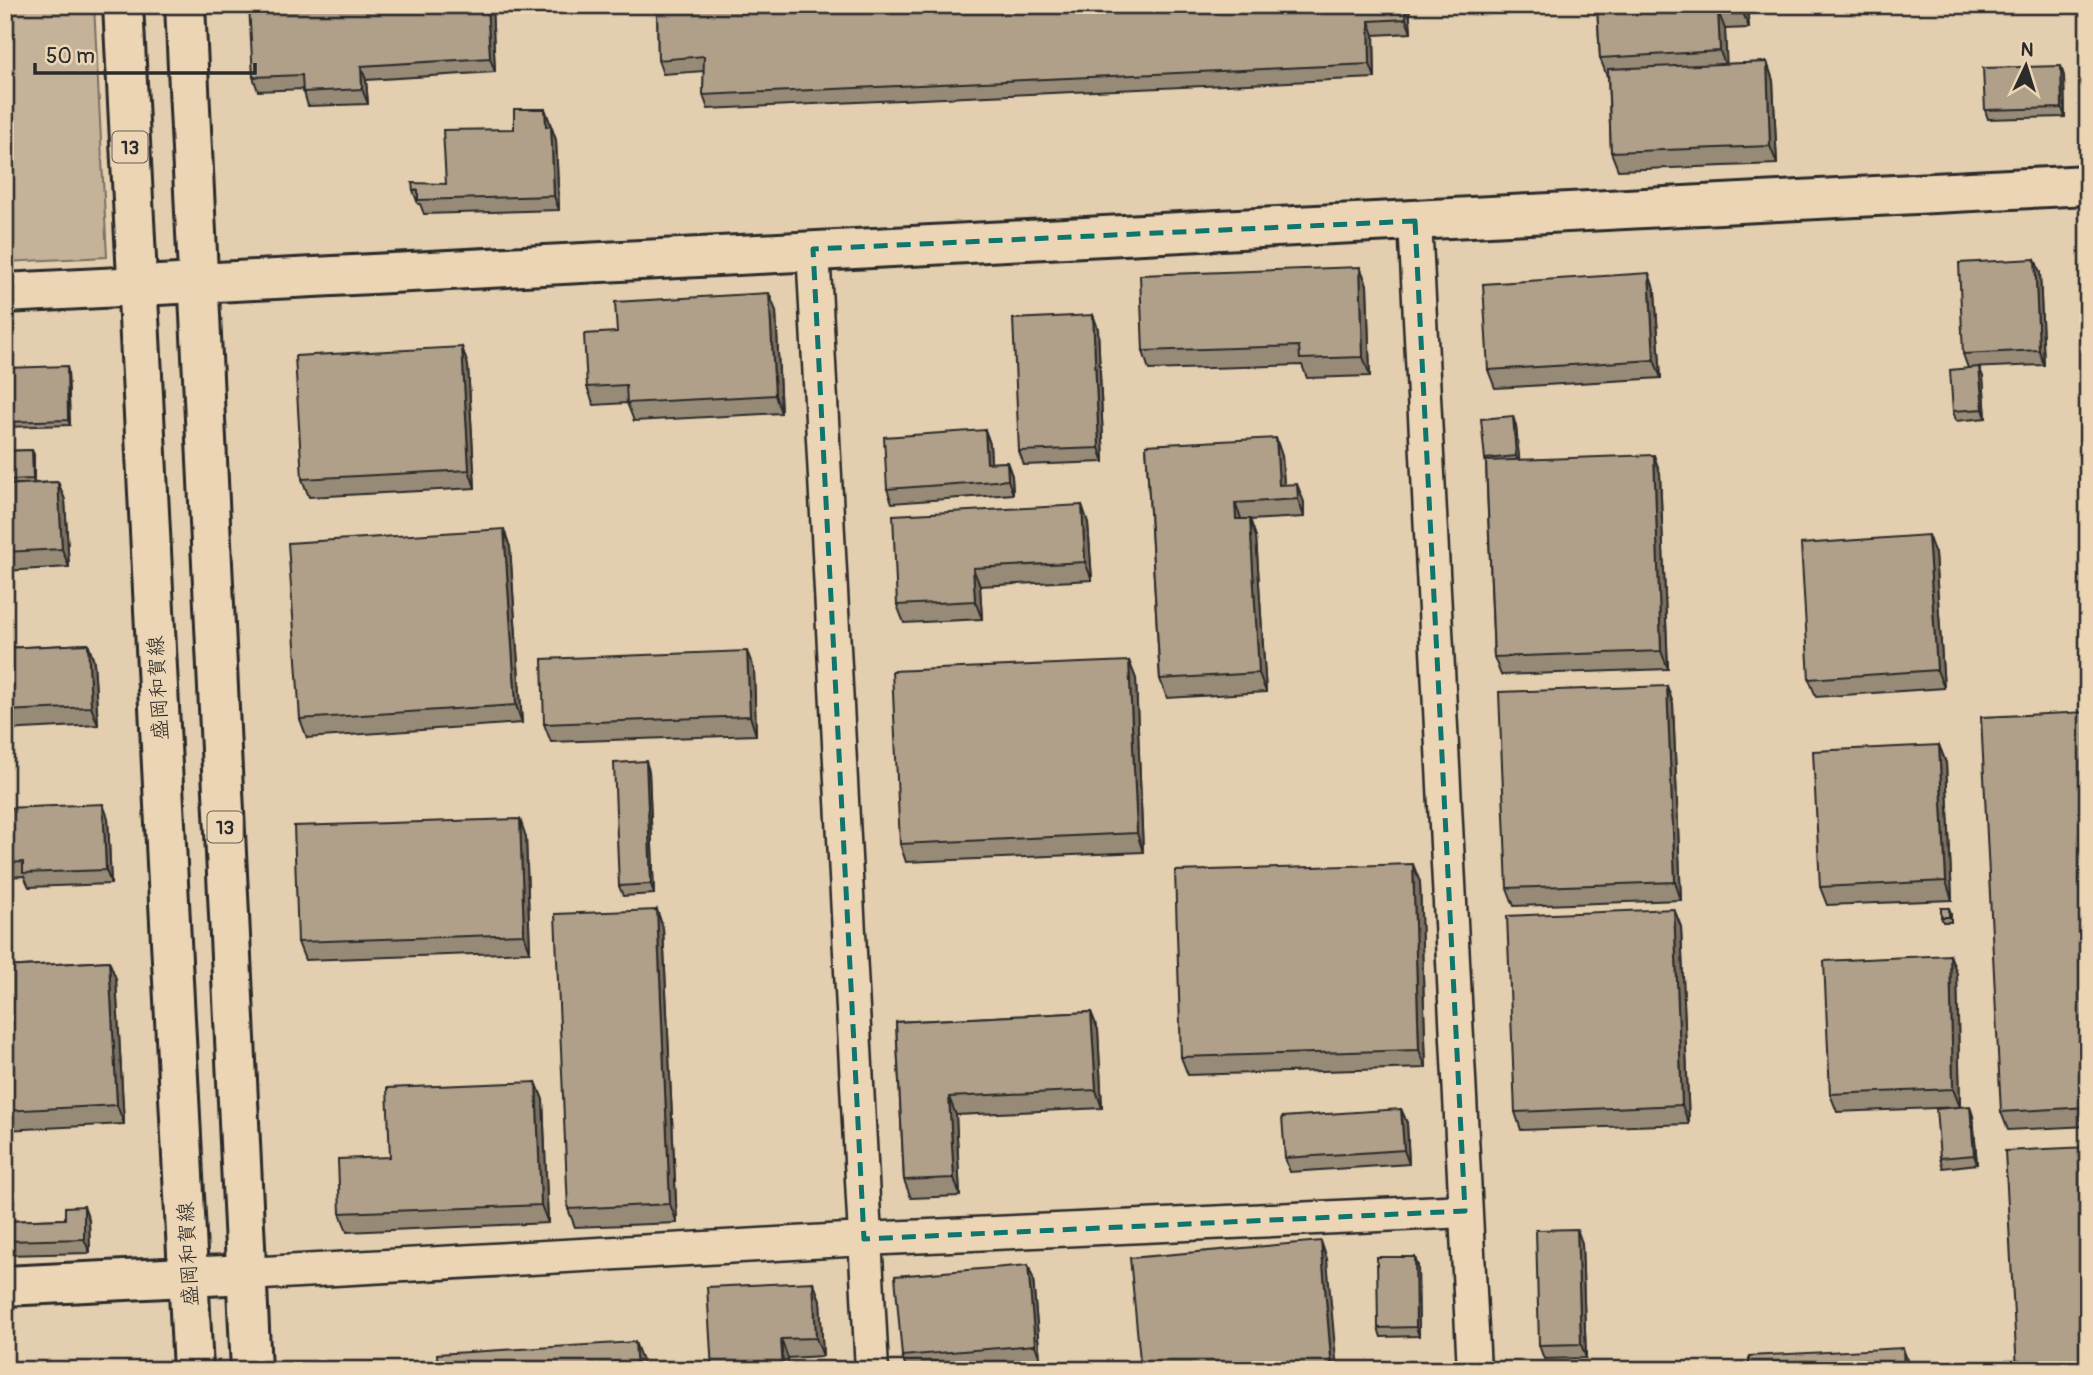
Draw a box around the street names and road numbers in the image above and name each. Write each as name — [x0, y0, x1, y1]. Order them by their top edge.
road number: 13 — [113, 132, 148, 162]
street label: 盛岡和賀線 — [142, 635, 175, 741]
road number: 13 — [208, 812, 243, 842]
street label: 盛岡和賀線 — [172, 1201, 205, 1307]

